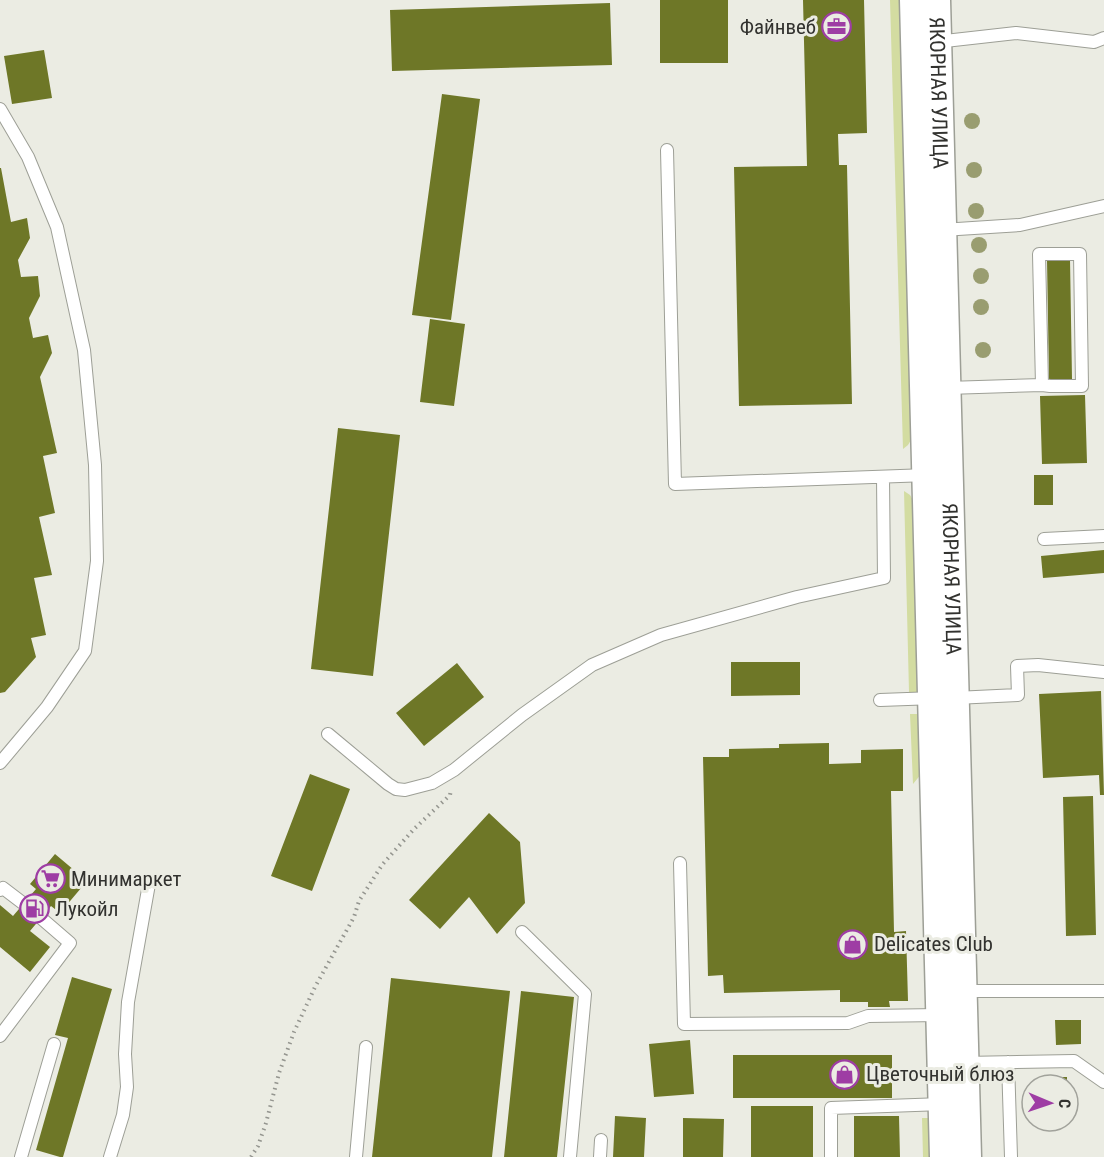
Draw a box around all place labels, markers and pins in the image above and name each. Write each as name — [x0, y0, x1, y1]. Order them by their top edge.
office icon: Файнвеб — [821, 11, 853, 43]
place label: Файнвеб — [740, 15, 816, 39]
supermarket icon: Минимаркет — [34, 863, 66, 895]
place label: Минимаркет — [71, 867, 182, 891]
fuel station icon: Лукойл — [18, 893, 50, 925]
place label: Лукойл — [55, 897, 119, 921]
shop icon: Delicates Club — [837, 928, 869, 960]
place label: Delicates Club — [874, 932, 993, 956]
shop icon: Цветочный блюз — [829, 1058, 861, 1090]
place label: Цветочный блюз — [866, 1062, 1014, 1086]

